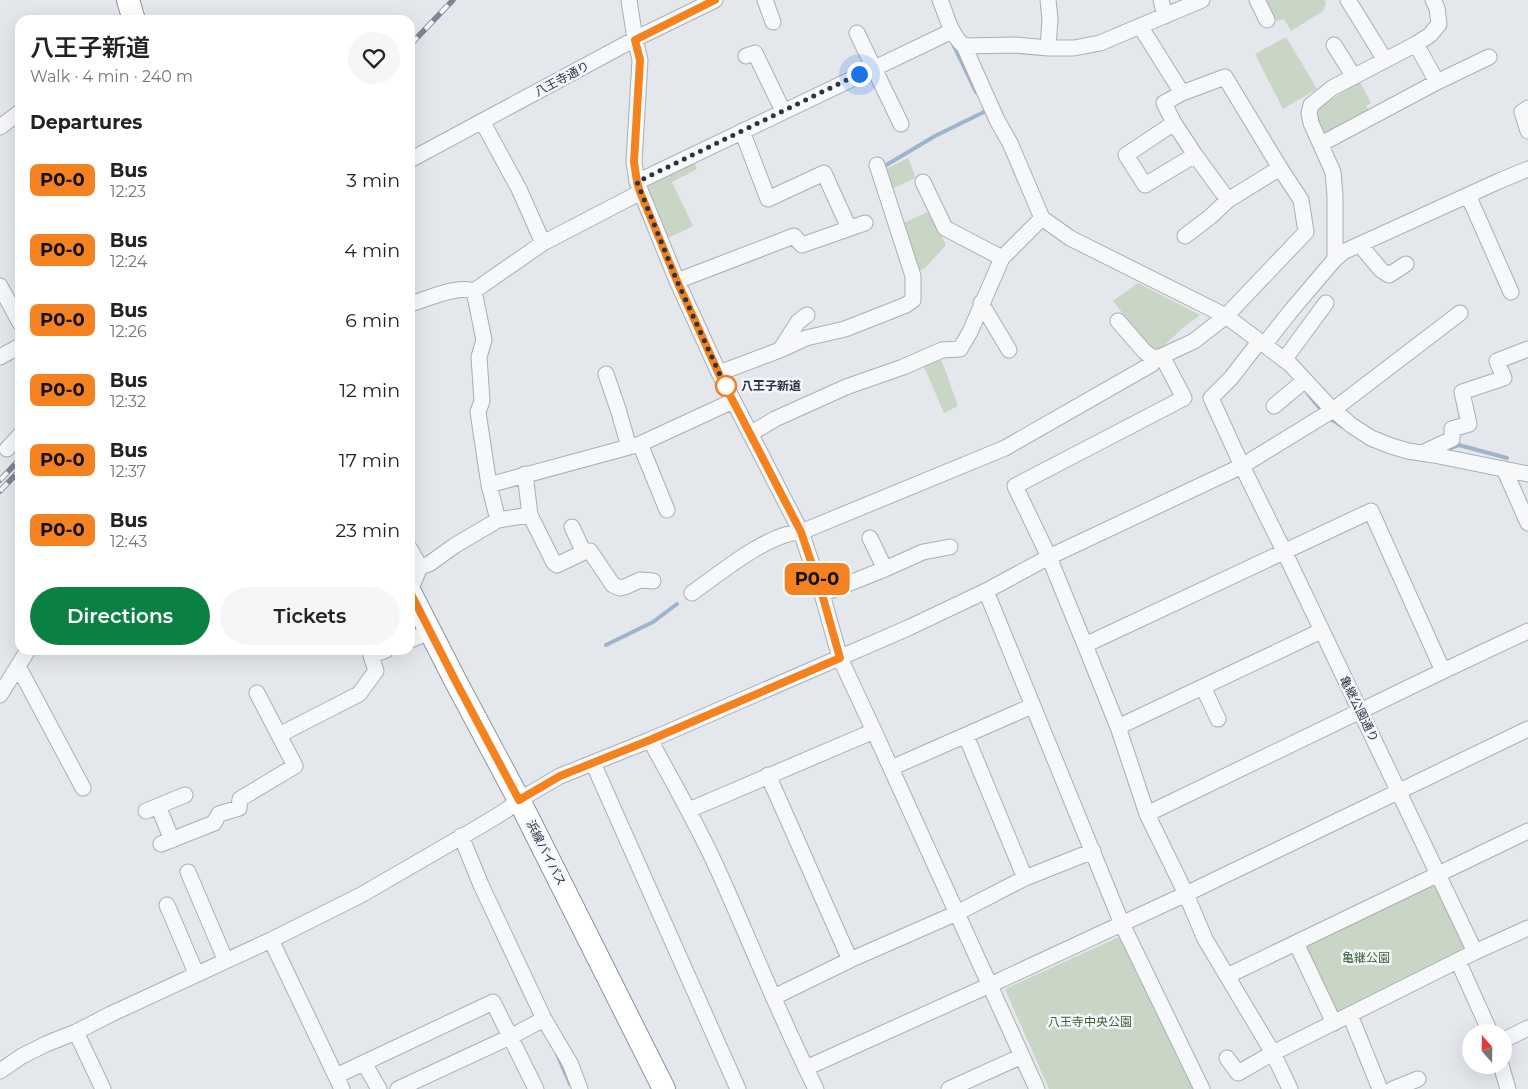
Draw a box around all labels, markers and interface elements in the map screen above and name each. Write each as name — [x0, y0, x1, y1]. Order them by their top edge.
button: heart — [348, 32, 400, 84]
text: 八王子新道 — [30, 33, 150, 62]
street label: 八王寺通り — [532, 58, 592, 99]
your location — [847, 62, 872, 87]
text: Walk · 4 min · 240 m — [30, 67, 193, 86]
text: Departures — [30, 111, 142, 134]
text: Bus — [110, 159, 147, 182]
text: P0-0 — [40, 169, 85, 191]
text: 3 min — [346, 169, 400, 192]
text: 12:23 — [110, 182, 146, 201]
text: Bus — [110, 229, 147, 252]
text: P0-0 — [40, 239, 85, 261]
text: 4 min — [344, 239, 400, 262]
text: 12:24 — [110, 252, 147, 271]
text: Bus — [110, 299, 147, 322]
text: P0-0 — [40, 309, 85, 331]
text: 6 min — [345, 309, 400, 332]
text: 12:26 — [110, 322, 147, 341]
text: Bus — [110, 369, 147, 392]
marker: 八王子新道 — [715, 375, 737, 397]
place label: 八王子新道 — [741, 378, 801, 393]
text: P0-0 — [40, 379, 85, 401]
text: 12 min — [339, 379, 400, 402]
text: 12:32 — [110, 392, 146, 411]
text: Bus — [110, 439, 147, 462]
text: P0-0 — [40, 449, 85, 471]
text: 17 min — [339, 449, 400, 472]
text: 12:37 — [110, 462, 146, 481]
text: Bus — [110, 509, 147, 532]
text: P0-0 — [40, 519, 85, 541]
text: 23 min — [335, 519, 400, 542]
text: 12:43 — [110, 532, 147, 551]
line badge: P0-0 — [782, 563, 852, 595]
text: P0-0 — [795, 568, 839, 590]
button: Directions — [30, 587, 210, 645]
button: Tickets — [220, 587, 400, 645]
street label: 亀継公園通り — [1337, 673, 1382, 744]
street label: 浜線バイパス — [523, 817, 569, 888]
park label: 亀継公園 — [1342, 950, 1390, 965]
park label: 八王寺中央公園 — [1048, 1014, 1132, 1029]
north arrow — [1462, 1024, 1512, 1074]
map controls — [1462, 1024, 1512, 1074]

